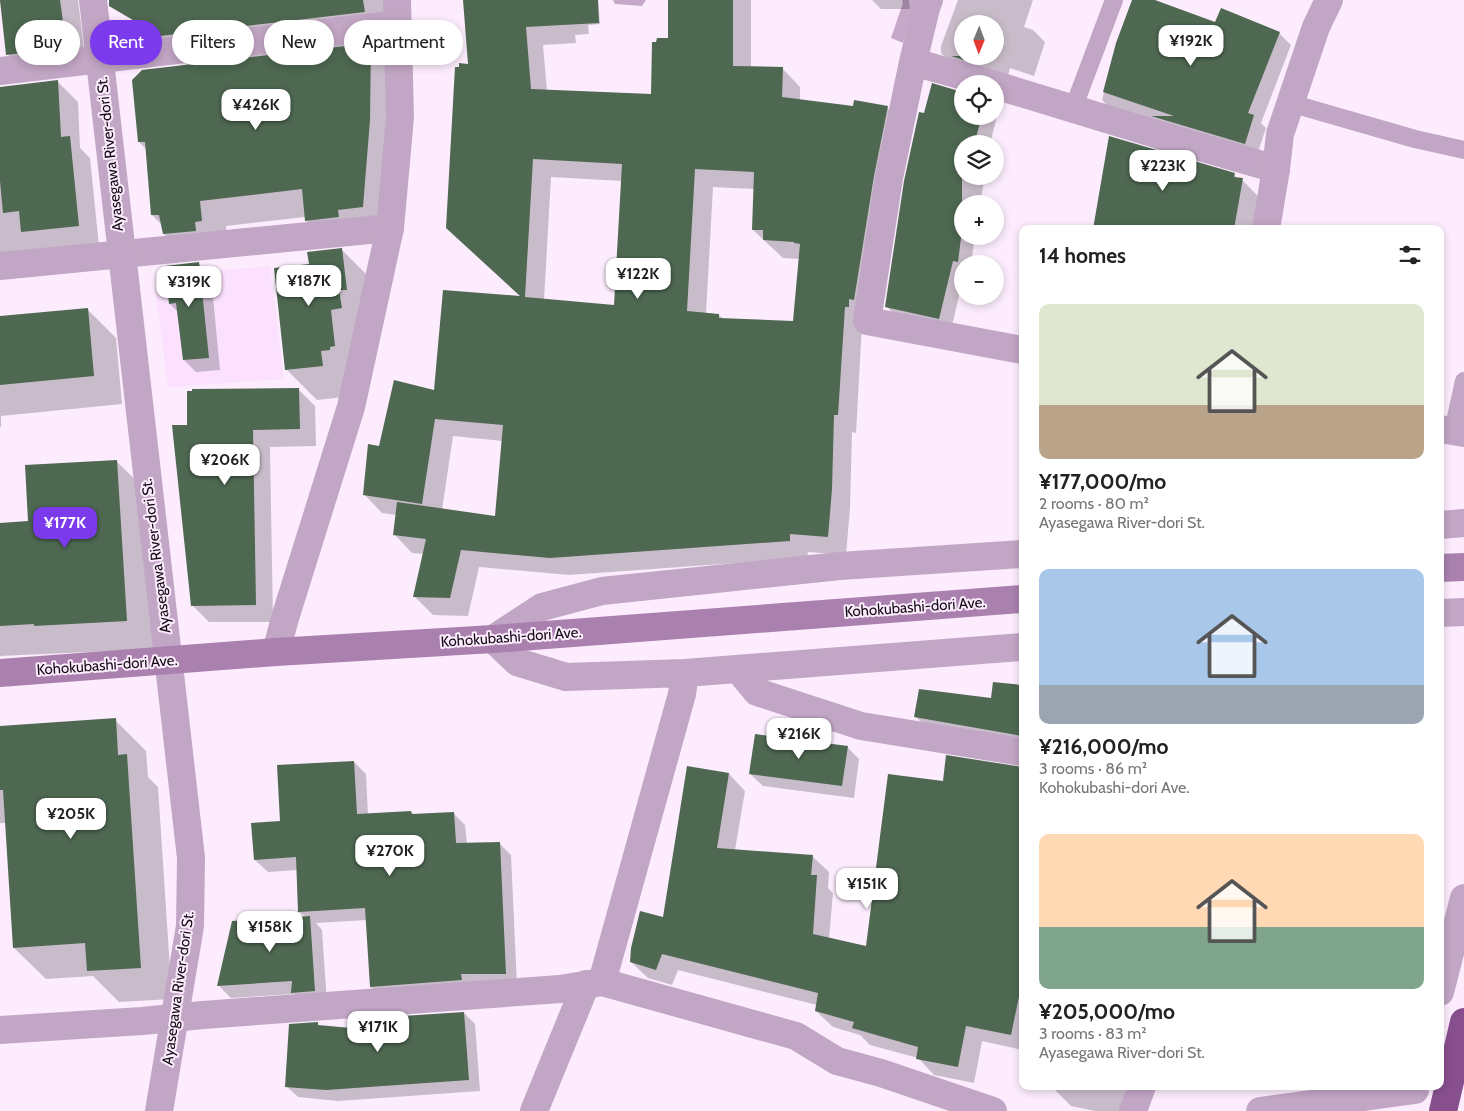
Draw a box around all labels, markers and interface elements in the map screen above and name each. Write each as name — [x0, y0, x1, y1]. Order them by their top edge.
north arrow — [954, 15, 1004, 65]
map controls — [954, 15, 1004, 305]
chip: Buy — [15, 20, 80, 65]
chip: Rent — [90, 20, 162, 65]
chip: Filters — [172, 20, 254, 65]
chip: New — [264, 20, 334, 65]
chip: Apartment — [344, 20, 463, 65]
pin: ¥192K — [1156, 24, 1226, 67]
text: ¥192K — [1169, 31, 1213, 50]
button: locate — [954, 75, 1004, 125]
street label: Ayasegawa River-dori St. — [93, 76, 127, 232]
pin: ¥426K — [221, 88, 291, 131]
text: ¥426K — [232, 95, 280, 114]
button: layers — [954, 135, 1004, 185]
pin: ¥223K — [1128, 150, 1198, 192]
text: ¥223K — [1140, 156, 1186, 175]
button: + — [954, 195, 1004, 245]
icon: filters — [1396, 241, 1424, 269]
text: 14 homes — [1039, 243, 1126, 268]
button: − — [954, 255, 1004, 305]
pin: ¥122K — [603, 258, 673, 300]
pin: ¥187K — [274, 264, 344, 307]
text: ¥122K — [617, 264, 659, 283]
pin: ¥319K — [154, 266, 224, 308]
text: ¥187K — [287, 271, 331, 290]
text: ¥319K — [167, 272, 211, 291]
icon: home — [1187, 336, 1277, 426]
pin: ¥206K — [190, 444, 260, 486]
text: ¥206K — [201, 450, 249, 469]
text: ¥177,000/mo — [1039, 469, 1166, 494]
street label: Ayasegawa River-dori St. — [138, 478, 174, 634]
text: 2 rooms · 80 m² — [1039, 494, 1149, 513]
pin: ¥177K — [30, 506, 100, 549]
text: ¥177K — [44, 513, 86, 532]
text: Ayasegawa River-dori St. — [1039, 513, 1205, 532]
street label: Kohokubashi-dori Ave. — [844, 593, 986, 621]
icon: home — [1187, 601, 1277, 691]
street label: Kohokubashi-dori Ave. — [440, 623, 582, 651]
street label: Kohokubashi-dori Ave. — [36, 651, 178, 679]
pin: ¥216K — [764, 718, 834, 760]
text: ¥216K — [777, 724, 821, 743]
text: ¥216,000/mo — [1039, 734, 1168, 759]
text: 3 rooms · 86 m² — [1039, 759, 1147, 778]
text: Kohokubashi-dori Ave. — [1039, 778, 1190, 797]
pin: ¥205K — [36, 798, 106, 840]
text: ¥205K — [47, 804, 95, 823]
pin: ¥270K — [355, 834, 425, 877]
text: ¥270K — [366, 841, 414, 860]
icon: home — [1187, 866, 1277, 956]
pin: ¥151K — [832, 868, 902, 910]
text: ¥151K — [847, 874, 887, 893]
street label: Ayasegawa River-dori St. — [158, 910, 198, 1066]
pin: ¥158K — [235, 910, 305, 953]
text: ¥158K — [248, 917, 292, 936]
text: ¥205,000/mo — [1039, 999, 1175, 1024]
pin: ¥171K — [343, 1010, 413, 1053]
text: ¥171K — [358, 1017, 398, 1036]
text: 3 rooms · 83 m² — [1039, 1024, 1147, 1043]
text: Ayasegawa River-dori St. — [1039, 1043, 1205, 1062]

